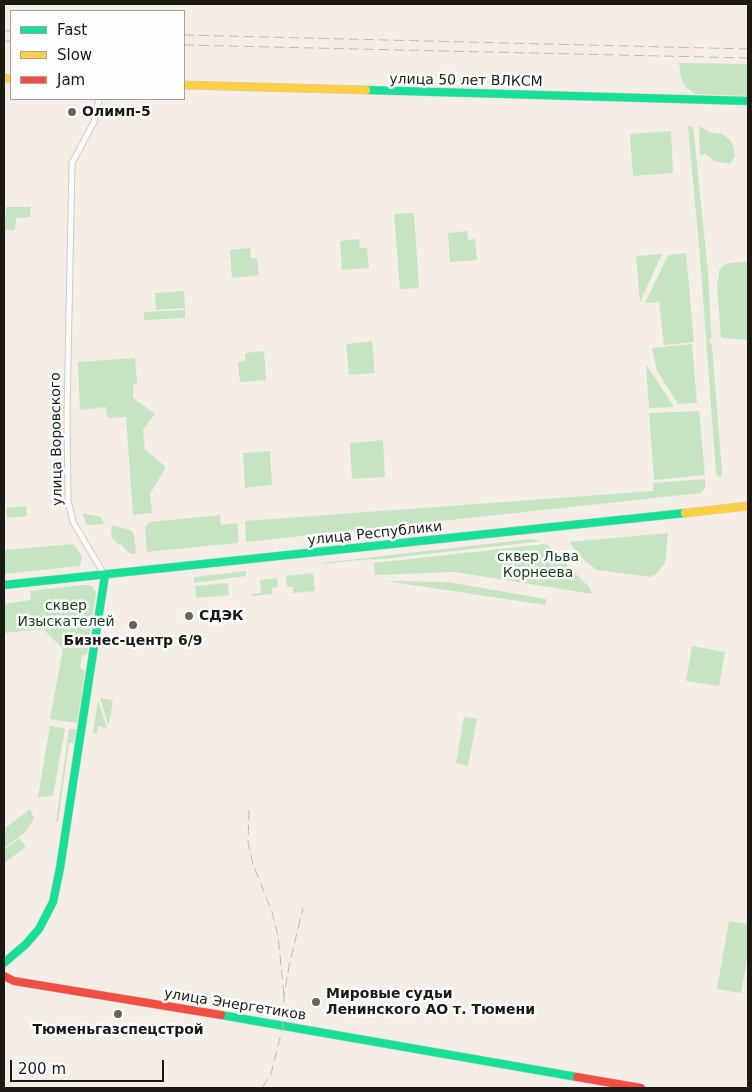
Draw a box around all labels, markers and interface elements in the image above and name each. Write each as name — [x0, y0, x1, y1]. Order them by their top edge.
legend — [10, 10, 185, 100]
text: Fast — [57, 21, 87, 39]
text: Slow — [57, 46, 92, 64]
text: Jam — [57, 71, 85, 89]
street label: улица 50 лет ВЛКСМ — [389, 71, 543, 91]
place label: Олимп-5 — [82, 104, 151, 120]
marker: Олимп-5 — [66, 106, 78, 118]
street label: улица Воровского — [47, 372, 67, 506]
street label: улица Республики — [307, 519, 443, 549]
park label: сквер Льва Корнеева — [497, 549, 579, 582]
park label: сквер Изыскателей — [17, 598, 115, 630]
place label: СДЭК — [199, 608, 243, 624]
marker: СДЭК — [183, 610, 195, 622]
marker: Бизнес-центр 6/9 — [127, 619, 139, 631]
place label: Бизнес-центр 6/9 — [63, 633, 203, 649]
street label: улица Энергетиков — [163, 985, 307, 1025]
place label: Мировые судьи Ленинского АО т. Тюмени — [326, 986, 535, 1019]
marker: Мировые судьи Ленинского АО т. Тюмени — [310, 996, 322, 1008]
marker: Тюменьгазспецстрой — [112, 1008, 124, 1020]
place label: Тюменьгазспецстрой — [32, 1022, 204, 1038]
scale bar — [12, 1050, 166, 1082]
text: 200 m — [18, 1060, 66, 1078]

